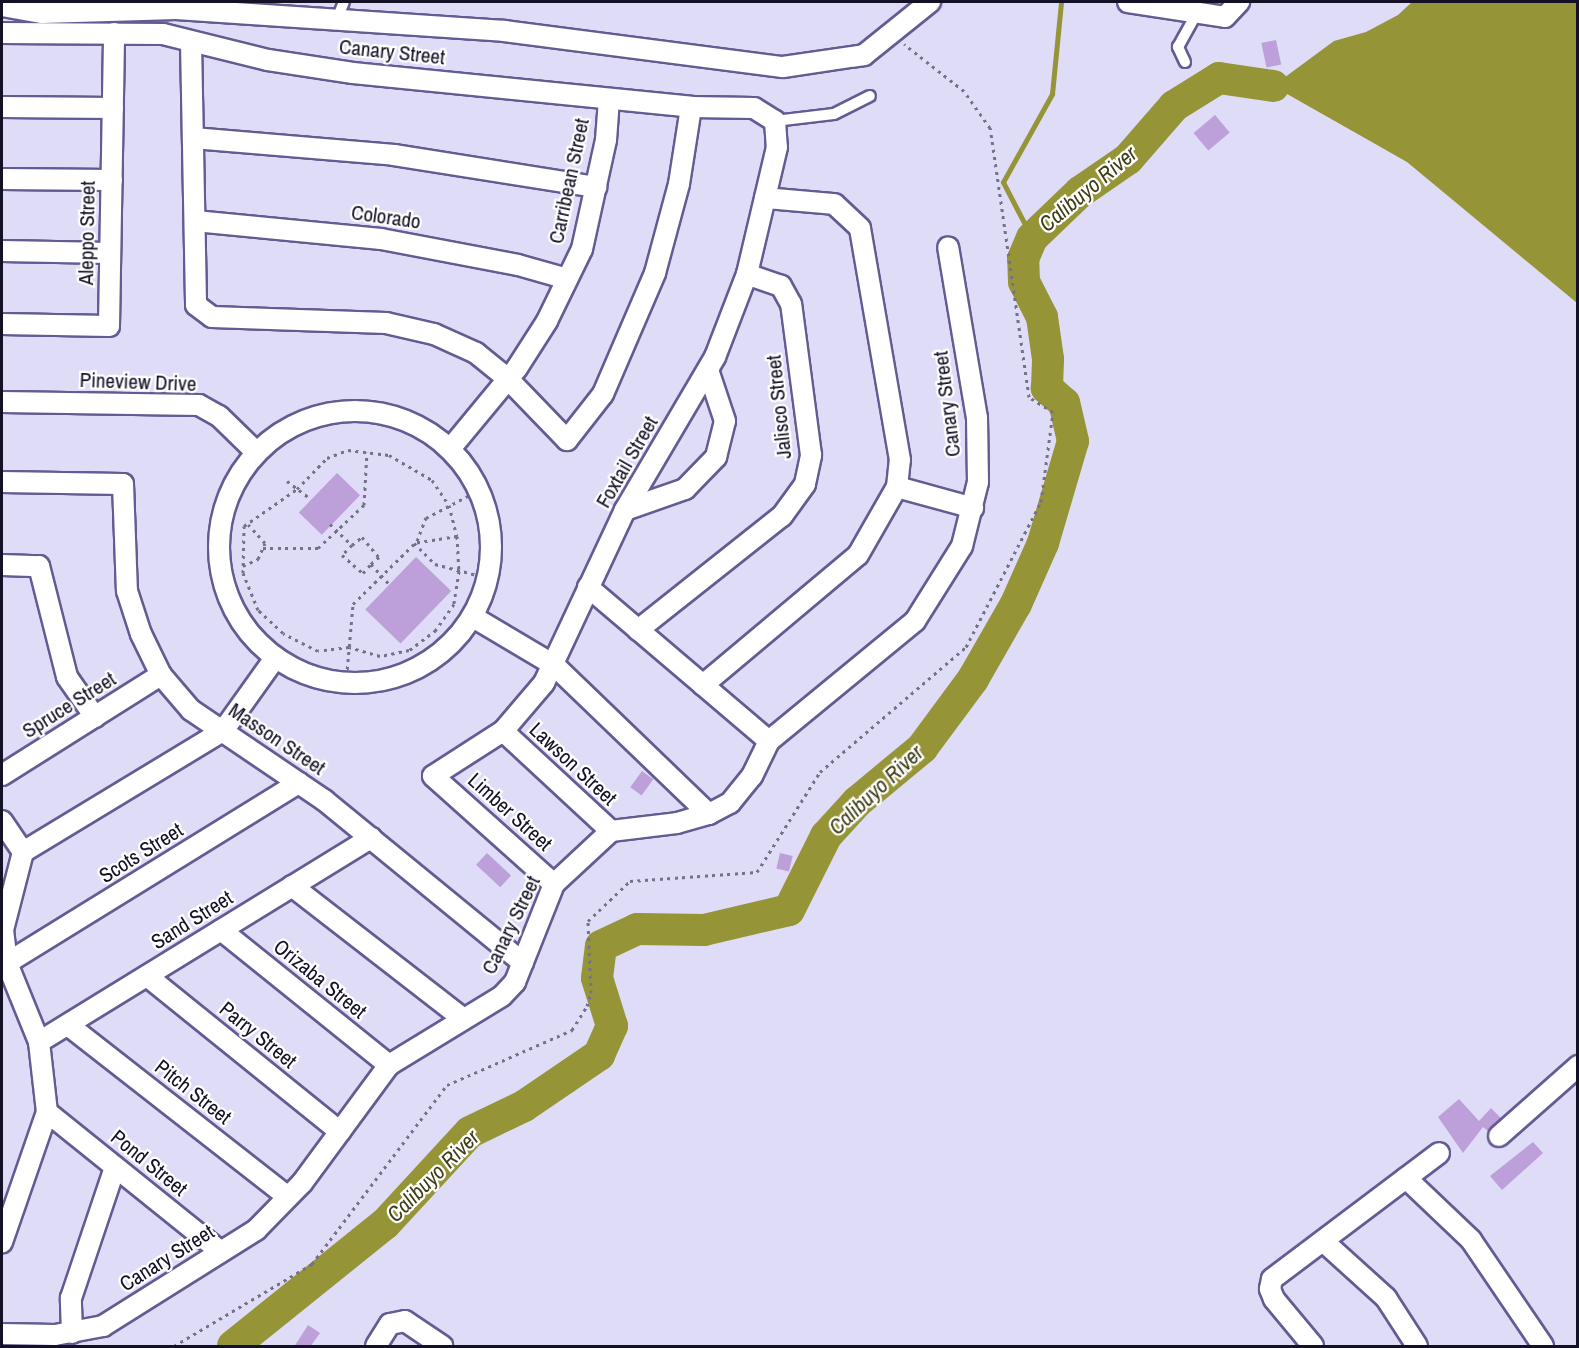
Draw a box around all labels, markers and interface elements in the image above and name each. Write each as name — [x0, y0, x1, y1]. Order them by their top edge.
street label: Canary Street — [338, 34, 446, 70]
street label: Carribean Street — [543, 116, 595, 246]
water label: Calibuyo River — [1034, 141, 1142, 237]
street label: Aleppo Street — [73, 181, 101, 285]
street label: Colorado — [350, 200, 422, 234]
street label: Canary Street — [928, 350, 966, 458]
street label: Jalisco Street — [761, 354, 797, 460]
street label: Pineview Drive — [79, 367, 197, 397]
street label: Foxtail Street — [591, 412, 663, 512]
street label: Spruce Street — [18, 666, 120, 744]
street label: Masson Street — [224, 698, 330, 780]
street label: Lawson Street — [524, 717, 622, 811]
water label: Calibuyo River — [823, 740, 929, 840]
street label: Limber Street — [463, 768, 557, 856]
street label: Scots Street — [95, 817, 187, 889]
street label: Canary Street — [476, 872, 546, 978]
street label: Sand Street — [147, 885, 237, 955]
street label: Orizaba Street — [269, 934, 371, 1024]
street label: Parry Street — [214, 996, 302, 1074]
street label: Pitch Street — [150, 1054, 236, 1130]
water label: Calibuyo River — [381, 1124, 485, 1228]
street label: Pond Street — [106, 1125, 192, 1201]
street label: Canary Street — [115, 1219, 219, 1297]

